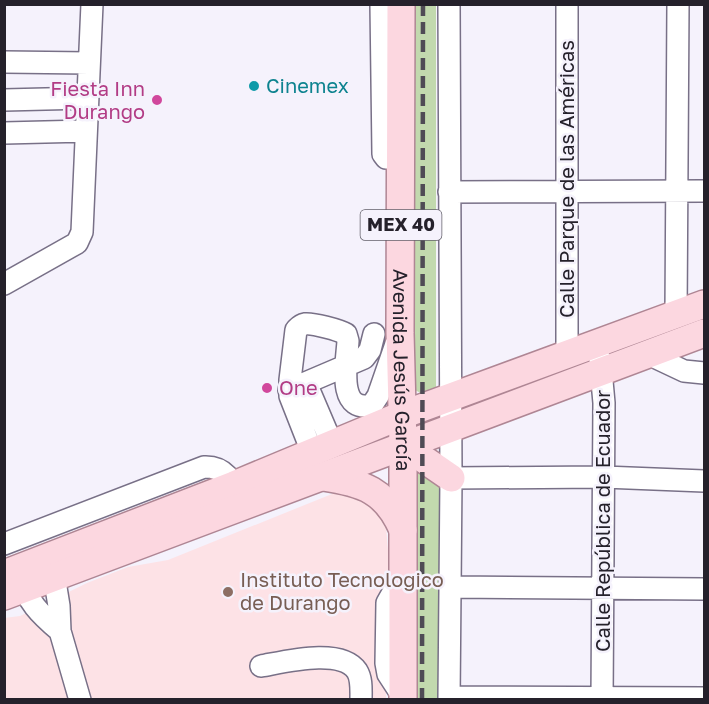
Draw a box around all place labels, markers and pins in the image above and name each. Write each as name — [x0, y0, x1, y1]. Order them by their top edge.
place label: Cinemex — [266, 73, 349, 97]
place label: Fiesta Inn Durango — [50, 76, 145, 123]
marker: Cinemex — [247, 79, 261, 93]
marker: Fiesta Inn Durango — [150, 93, 164, 107]
place label: One — [279, 375, 318, 399]
marker: One — [260, 381, 274, 395]
place label: Instituto Tecnologico de Durango — [240, 567, 444, 614]
marker: Instituto Tecnologico de Durango — [221, 585, 235, 599]

